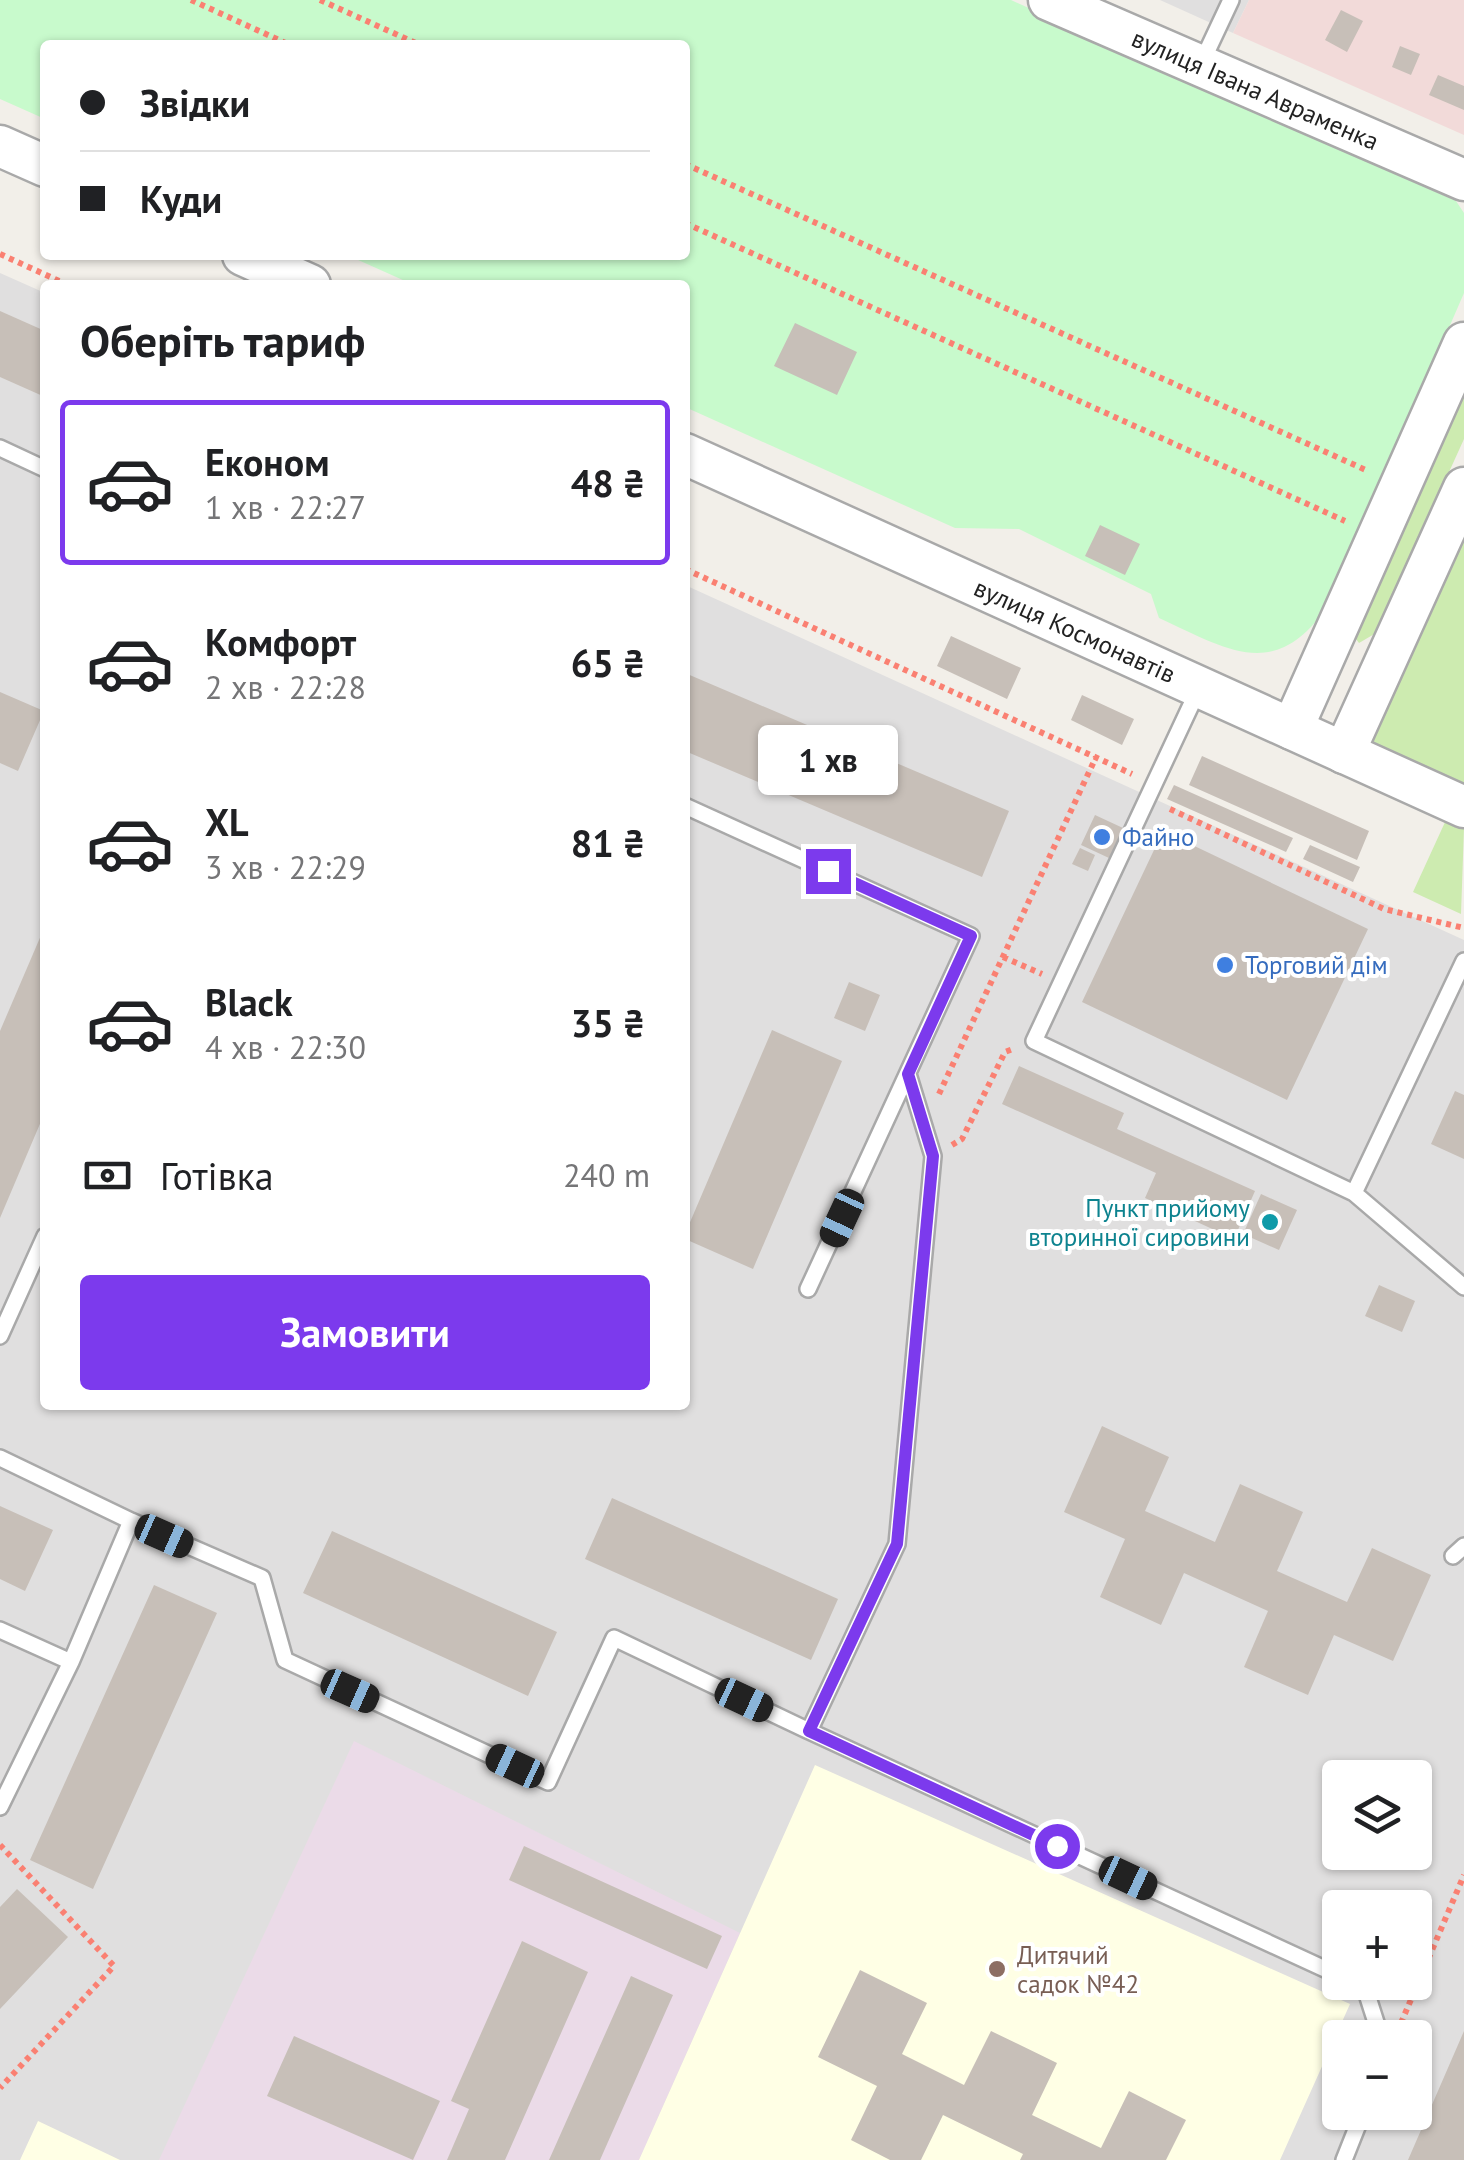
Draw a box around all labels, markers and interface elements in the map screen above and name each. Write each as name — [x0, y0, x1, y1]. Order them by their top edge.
street label: вулиця Івана Авраменка — [1127, 22, 1384, 157]
text: Звідки — [140, 78, 250, 127]
text: Куди — [140, 174, 222, 223]
text: Оберіть тариф — [80, 311, 365, 369]
text: Економ — [205, 437, 329, 486]
icon: car — [85, 438, 175, 528]
text: 48 ₴ — [571, 458, 645, 507]
text: 1 хв · 22:27 — [205, 486, 366, 528]
street label: вулиця Космонавтів — [969, 571, 1181, 690]
text: Комфорт — [205, 617, 356, 666]
icon: car — [85, 618, 175, 708]
text: 65 ₴ — [571, 638, 645, 687]
text: 2 хв · 22:28 — [205, 666, 366, 708]
callout: 1 хв — [758, 726, 898, 796]
text: 1 хв — [798, 739, 858, 781]
text: XL — [205, 797, 249, 846]
icon: car — [85, 798, 175, 888]
text: 81 ₴ — [571, 818, 645, 867]
place label: Файно — [1122, 821, 1194, 853]
marker: Файно — [1091, 826, 1113, 848]
text: 3 хв · 22:29 — [205, 846, 366, 888]
route end — [806, 849, 851, 894]
place label: Торговий дім — [1245, 949, 1388, 981]
marker: Торговий дім — [1214, 954, 1236, 976]
text: Black — [205, 977, 293, 1026]
icon: car — [85, 978, 175, 1068]
text: 35 ₴ — [571, 998, 645, 1047]
text: 4 хв · 22:30 — [205, 1026, 366, 1068]
icon: cash — [80, 1148, 135, 1203]
text: Готівка — [160, 1151, 274, 1200]
text: 240 m — [563, 1154, 650, 1196]
car — [816, 1184, 868, 1252]
place label: Пункт прийому вторинної сировини — [1028, 1192, 1250, 1253]
marker: Пункт прийому вторинної сировини — [1259, 1211, 1281, 1233]
button: Замовити — [80, 1275, 650, 1390]
car — [130, 1510, 198, 1562]
car — [316, 1665, 384, 1717]
car — [710, 1674, 778, 1726]
car — [481, 1740, 549, 1792]
map controls — [1322, 1760, 1432, 2130]
button: layers — [1322, 1760, 1432, 1870]
route start — [1035, 1824, 1080, 1869]
car — [1094, 1852, 1162, 1904]
button: + — [1322, 1890, 1432, 2000]
place label: Дитячий садок №42 — [1017, 1939, 1139, 2000]
marker: Дитячий садок №42 — [986, 1958, 1008, 1980]
button: − — [1322, 2020, 1432, 2130]

